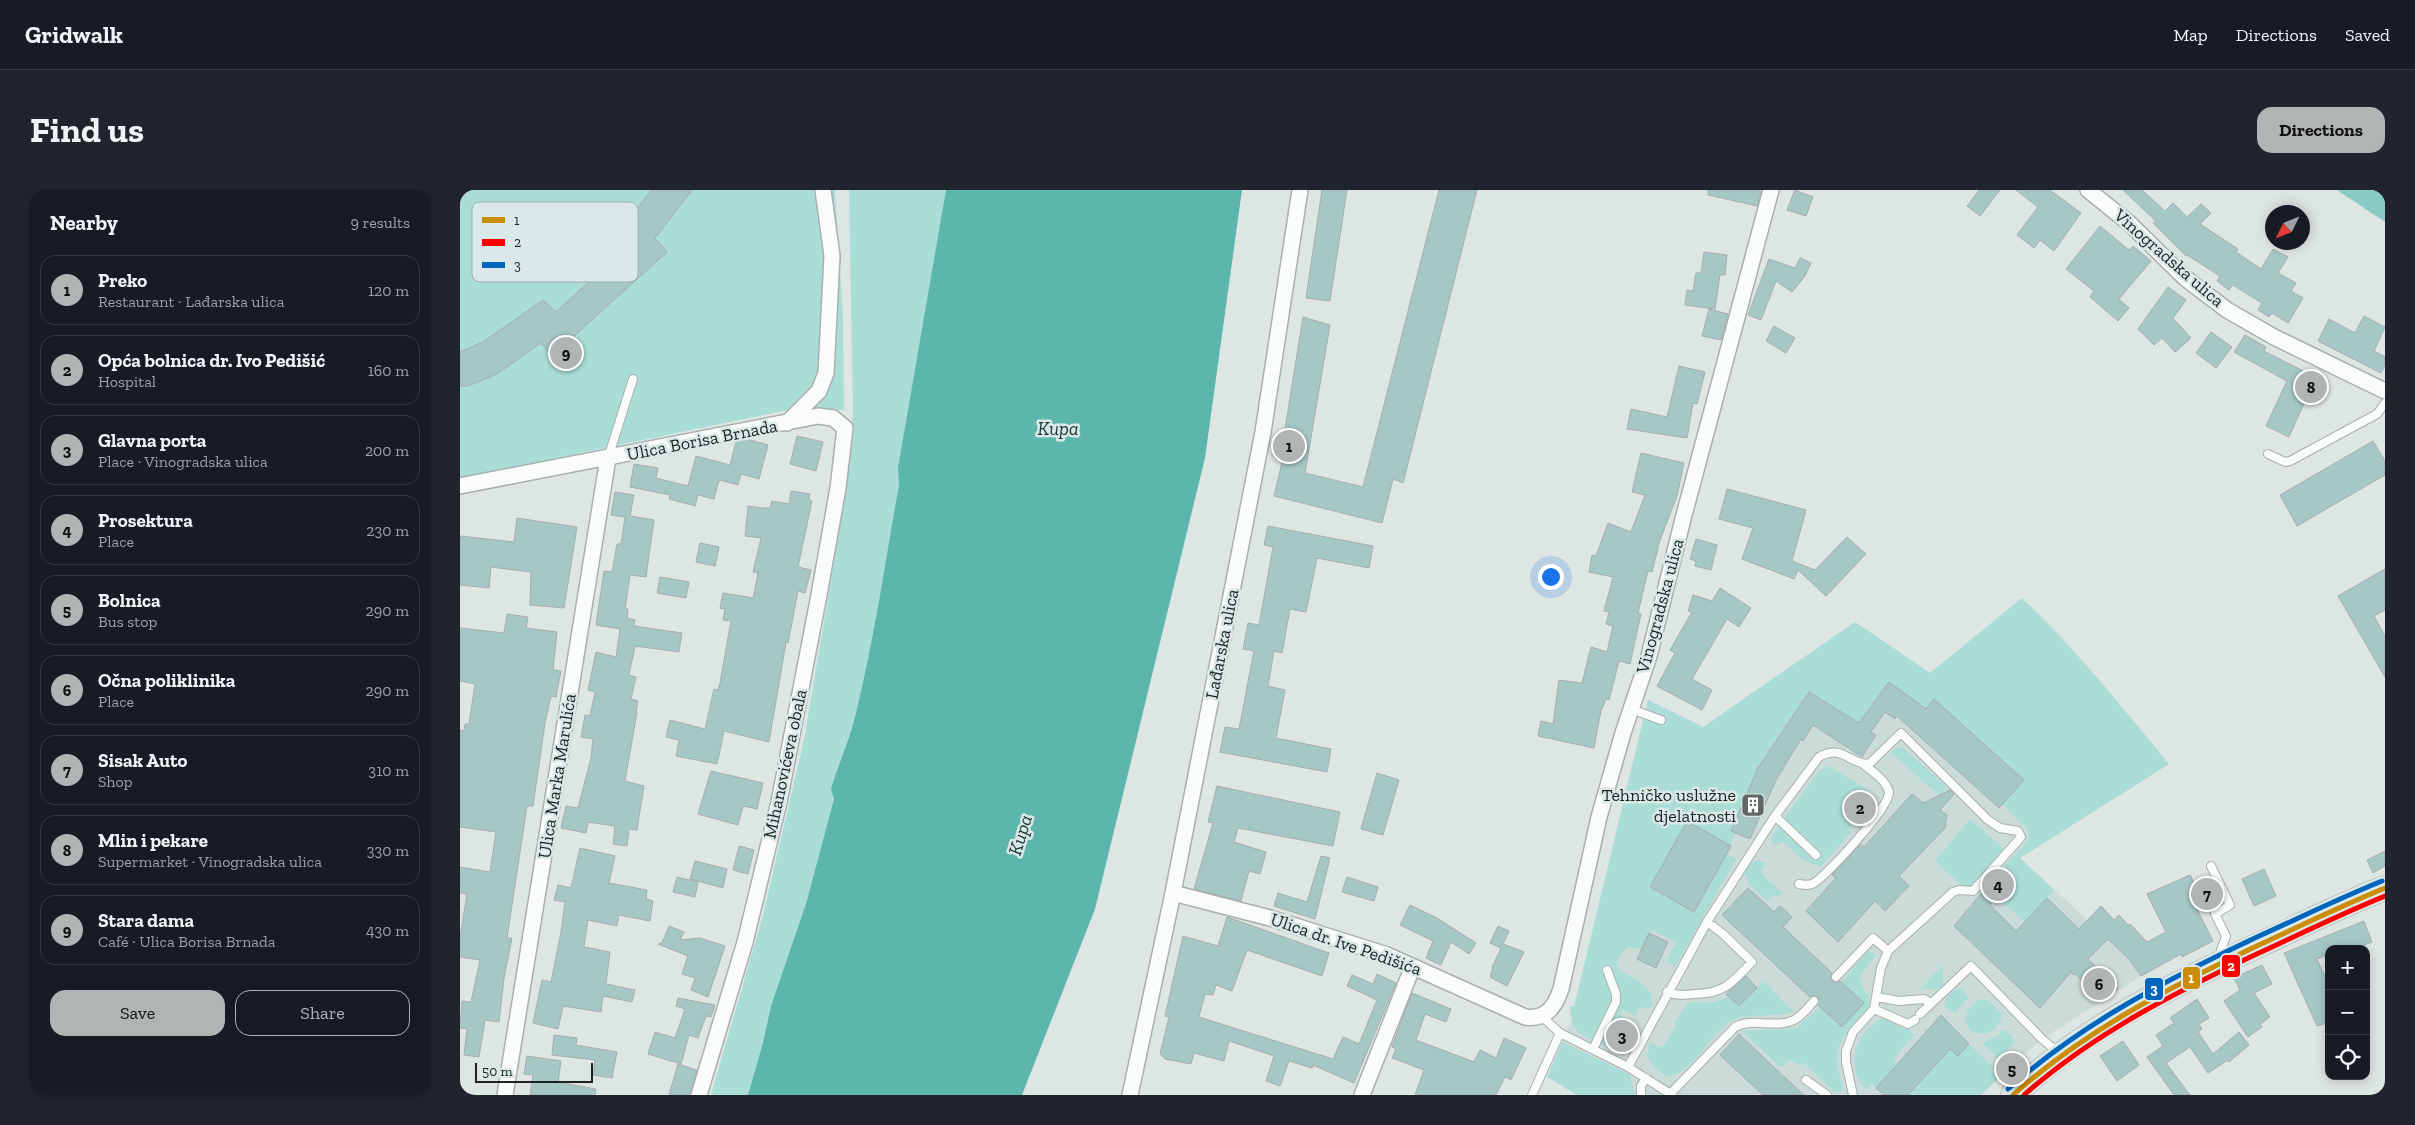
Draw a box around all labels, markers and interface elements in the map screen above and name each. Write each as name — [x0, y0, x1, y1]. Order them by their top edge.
text: Gridwalk — [25, 20, 123, 49]
text: Map — [2173, 24, 2208, 46]
text: Directions — [2236, 24, 2317, 46]
text: Saved — [2345, 24, 2390, 46]
button: Directions — [2257, 107, 2385, 153]
text: Find us — [30, 109, 144, 151]
legend — [472, 202, 638, 282]
street label: Vinogradska ulica — [2109, 203, 2229, 312]
north arrow — [2265, 205, 2310, 250]
text: Nearby — [50, 210, 118, 235]
text: 1 — [514, 212, 520, 229]
text: 9 results — [350, 213, 410, 232]
text: 2 — [514, 234, 521, 251]
text: 3 — [514, 257, 521, 274]
text: Preko — [98, 269, 147, 292]
text: 1 — [64, 281, 70, 300]
text: 120 m — [368, 281, 409, 300]
text: Restaurant · Lađarska ulica — [98, 292, 284, 311]
pin: 9 — [550, 334, 582, 372]
text: Opća bolnica dr. Ivo Pedišić — [98, 349, 325, 372]
text: 2 — [63, 361, 71, 380]
text: 160 m — [368, 361, 409, 380]
pin: 8 — [2295, 368, 2327, 406]
text: Hospital — [98, 372, 156, 391]
street label: Ulica Borisa Brnada — [625, 415, 780, 465]
water label: Kupa — [1037, 417, 1079, 440]
pin: 1 — [1273, 427, 1305, 465]
text: Glavna porta — [98, 429, 206, 452]
text: 3 — [63, 441, 71, 460]
text: 200 m — [365, 441, 409, 460]
text: Place · Vinogradska ulica — [98, 452, 268, 471]
text: Prosektura — [98, 509, 193, 532]
text: 4 — [62, 521, 72, 540]
text: 230 m — [366, 521, 409, 540]
text: Place — [98, 532, 134, 551]
street label: Vinogradska ulica — [1631, 536, 1689, 677]
your location — [1538, 564, 1564, 590]
street label: Lađarska ulica — [1201, 587, 1244, 701]
text: Bolnica — [98, 589, 161, 612]
text: 5 — [63, 601, 71, 620]
text: 290 m — [366, 601, 409, 620]
text: Bus stop — [98, 612, 157, 631]
text: Očna poliklinika — [98, 669, 235, 692]
text: 6 — [63, 681, 71, 700]
text: 290 m — [366, 681, 409, 700]
street label: Mihanovićeva obala — [758, 687, 812, 841]
text: Place — [98, 692, 134, 711]
street label: Ulica Marka Marulića — [533, 692, 581, 860]
text: Sisak Auto — [98, 749, 188, 772]
text: 7 — [63, 761, 71, 780]
text: 310 m — [368, 761, 409, 780]
text: Shop — [98, 772, 133, 791]
place label: Tehničko uslužne djelatnosti — [1601, 784, 1736, 827]
pin: 2 — [1844, 789, 1876, 827]
building icon: Tehničko uslužne djelatnosti — [1740, 792, 1766, 818]
water label: Kupa — [1003, 812, 1037, 858]
text: Mlin i pekare — [98, 829, 208, 852]
text: 8 — [63, 841, 71, 860]
text: 330 m — [367, 841, 409, 860]
text: Supermarket · Vinogradska ulica — [98, 852, 322, 871]
pin: 4 — [1982, 866, 2014, 904]
pin: 7 — [2191, 875, 2223, 913]
street label: Ulica dr. Ive Pedišića — [1268, 908, 1425, 980]
text: Stara dama — [98, 909, 194, 932]
text: 9 — [63, 921, 71, 940]
text: 430 m — [366, 921, 409, 940]
text: Café · Ulica Borisa Brnada — [98, 932, 276, 951]
map controls — [2325, 945, 2370, 1080]
button: + — [2325, 945, 2370, 990]
line badge: 2 — [2221, 954, 2241, 978]
text: 2 — [2227, 958, 2235, 975]
pin: 6 — [2083, 965, 2115, 1003]
line badge: 1 — [2182, 966, 2201, 990]
text: 1 — [2188, 970, 2194, 987]
line badge: 3 — [2144, 977, 2164, 1001]
text: 3 — [2150, 981, 2158, 998]
button: Save — [50, 990, 225, 1036]
button: Share — [235, 990, 410, 1036]
button: − — [2325, 990, 2370, 1035]
pin: 3 — [1606, 1017, 1638, 1055]
button: locate — [2325, 1035, 2370, 1080]
pin: 5 — [1996, 1050, 2028, 1088]
scale bar — [475, 1060, 592, 1083]
text: 50 m — [482, 1063, 513, 1080]

